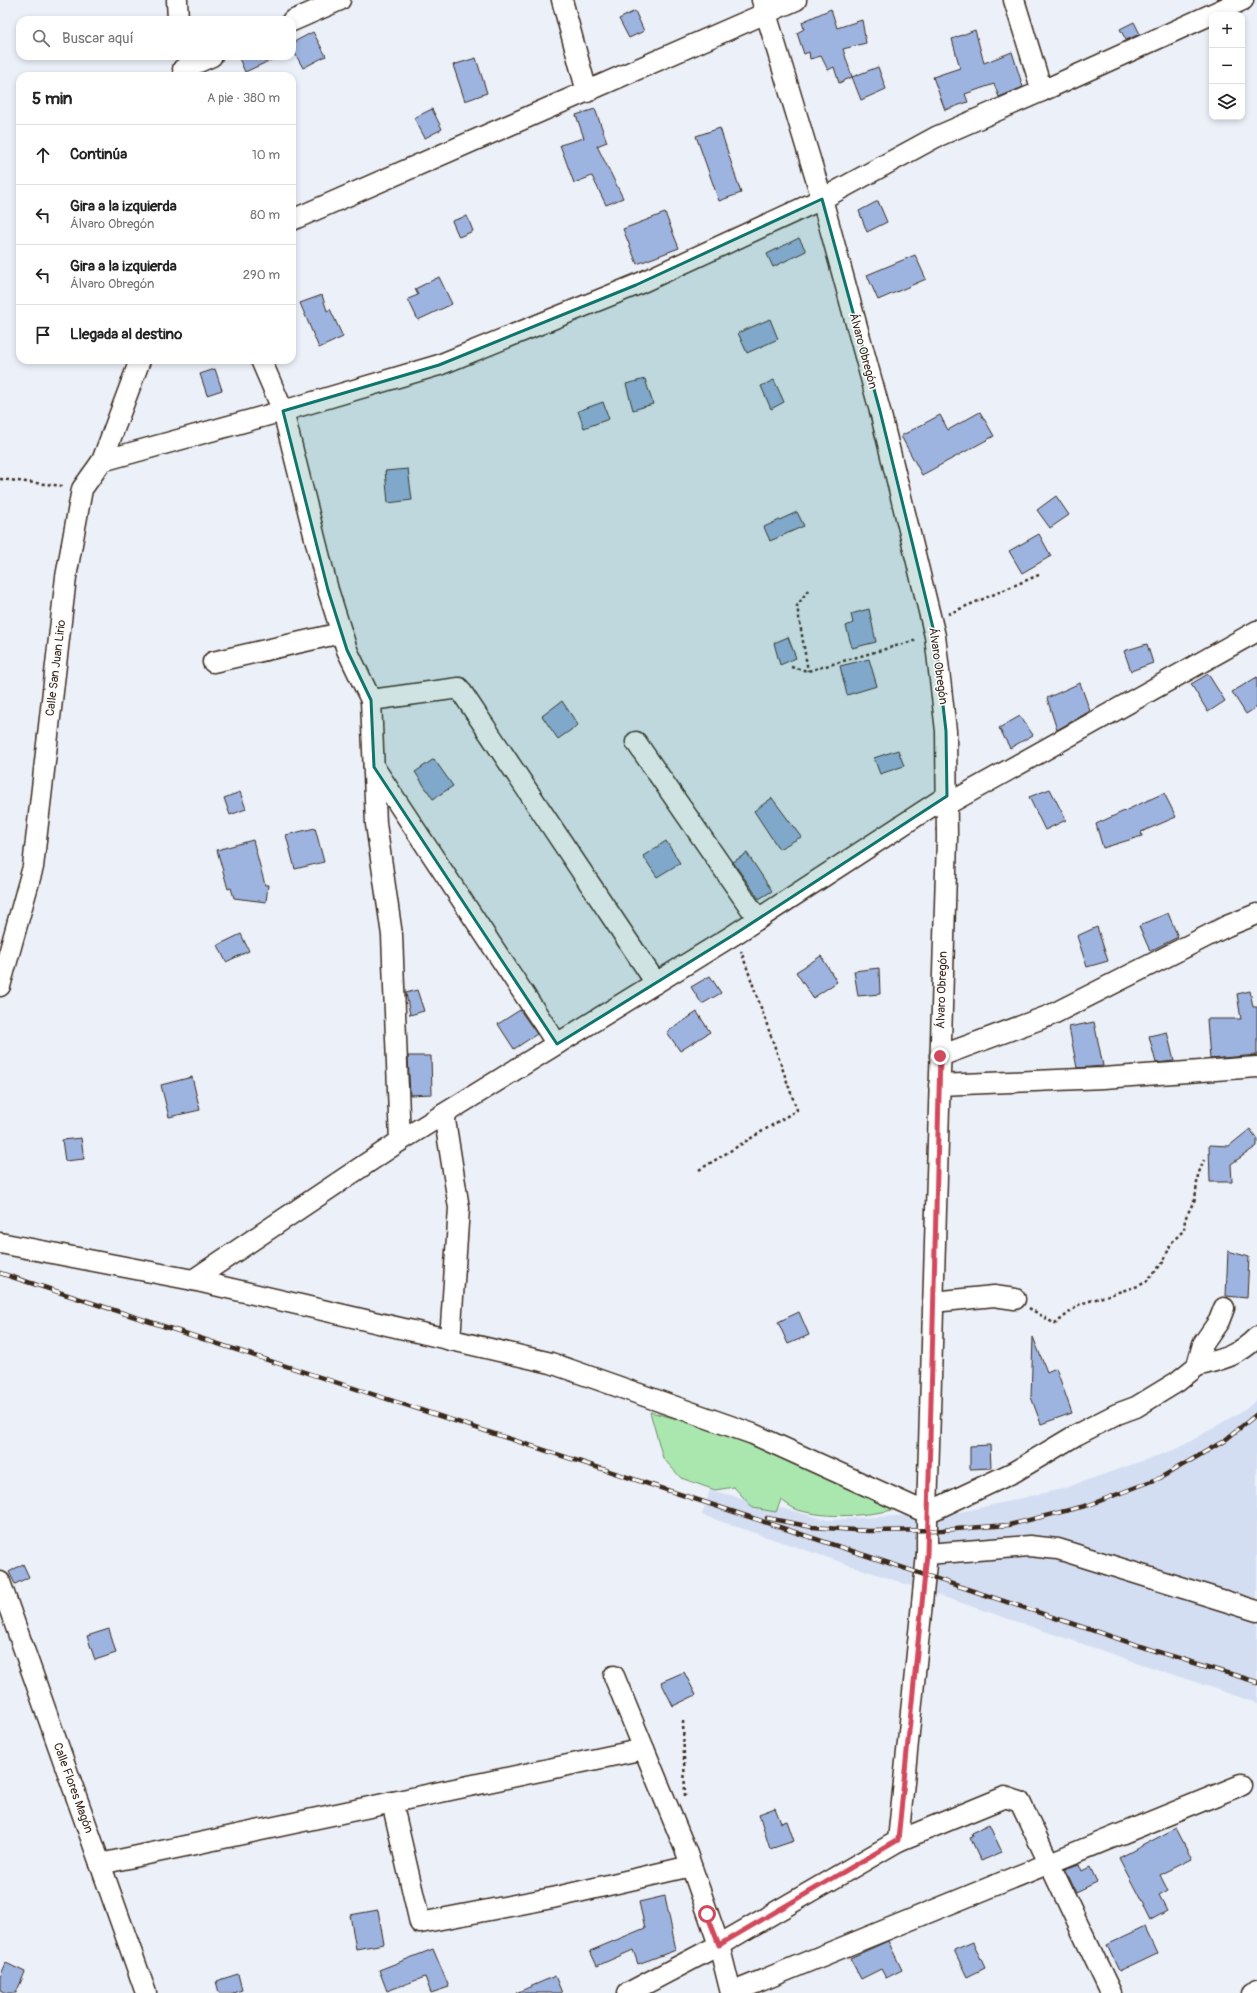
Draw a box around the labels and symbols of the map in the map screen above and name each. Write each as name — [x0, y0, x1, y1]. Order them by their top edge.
street label: Álvaro Obregón — [846, 311, 881, 391]
street label: Calle San Juan Lirio — [43, 618, 69, 717]
street label: Álvaro Obregón — [925, 626, 952, 706]
street label: Álvaro Obregón — [932, 951, 951, 1029]
route end — [931, 1047, 949, 1065]
street label: Calle Flores Magón — [50, 1741, 96, 1836]
route start — [698, 1905, 716, 1923]

